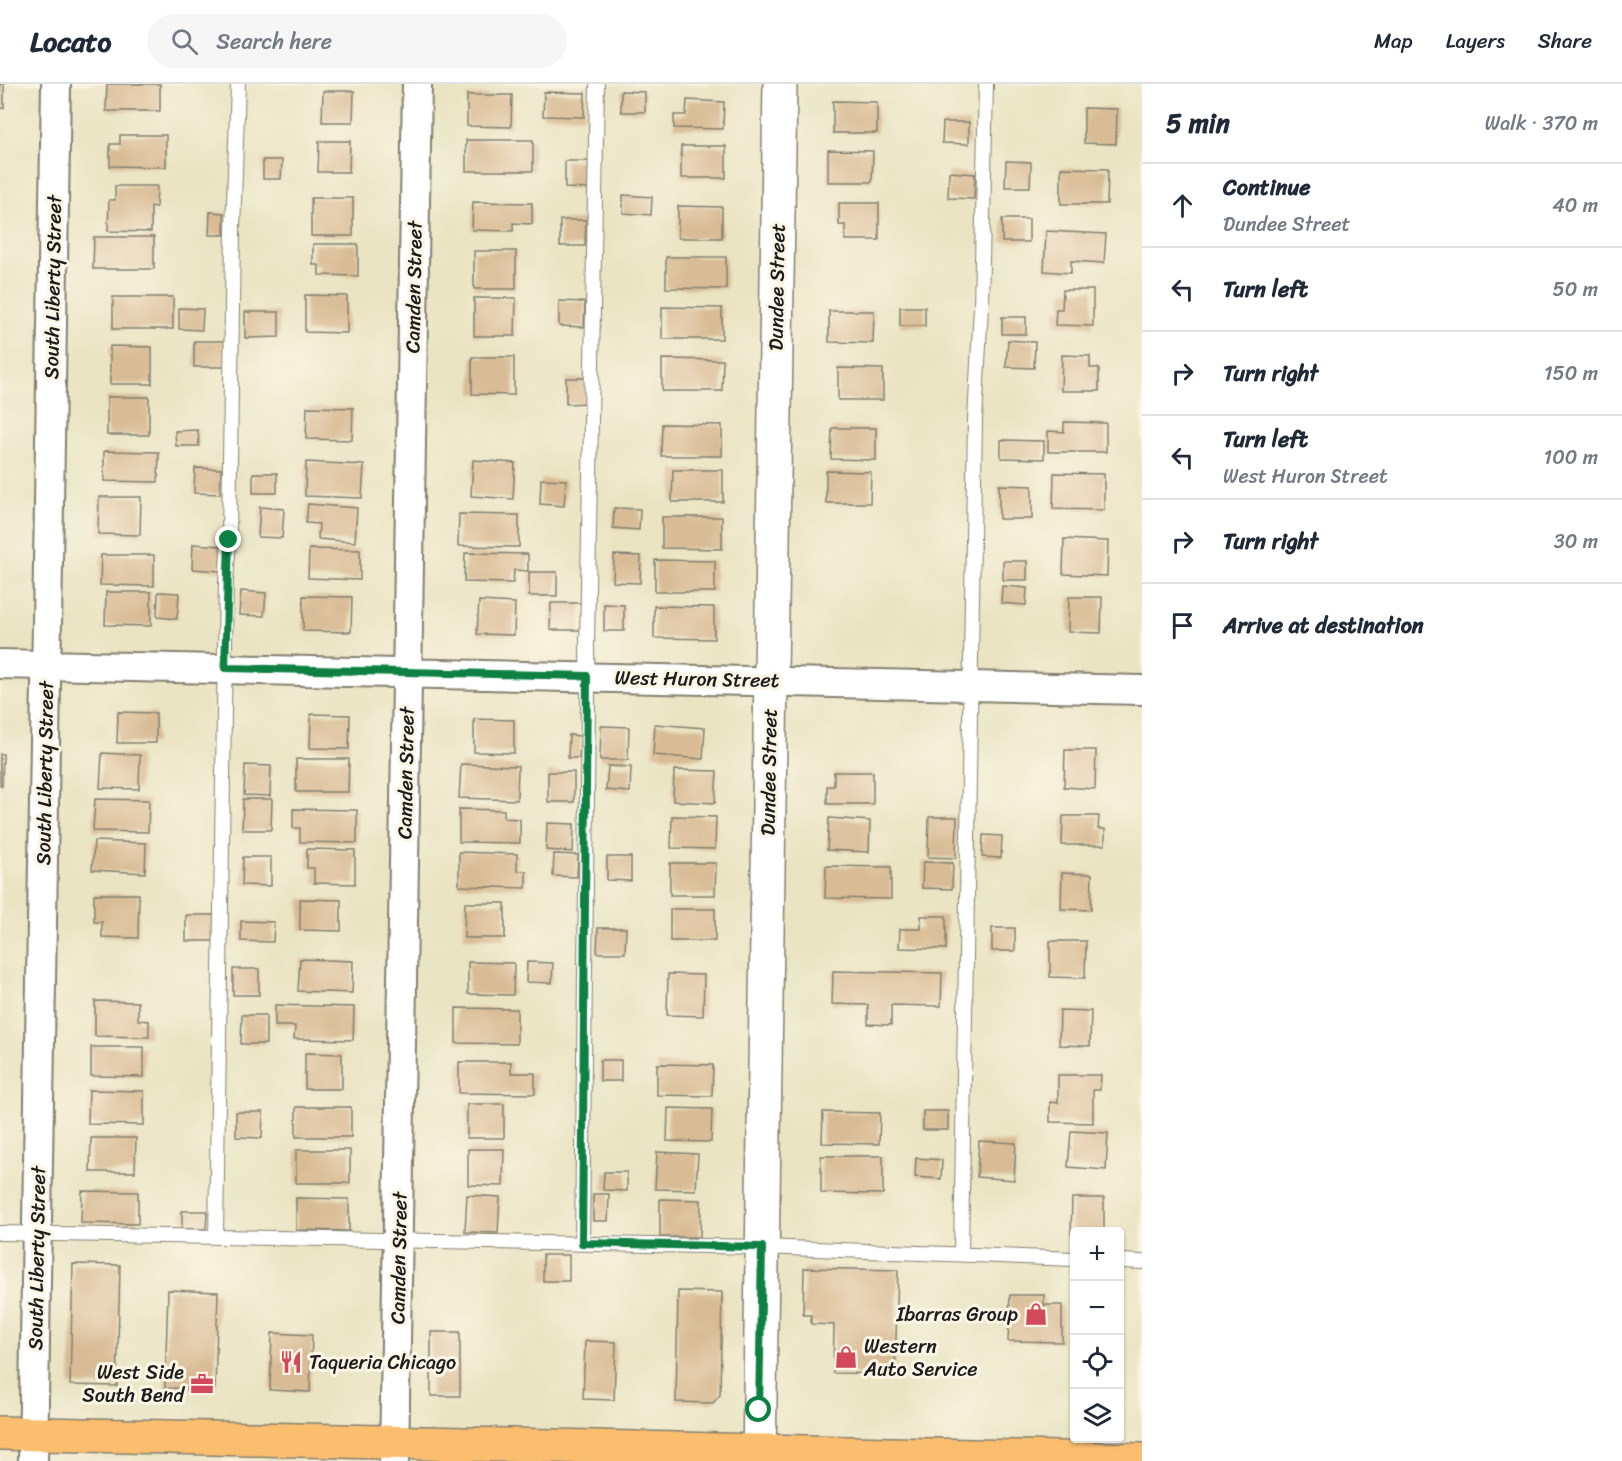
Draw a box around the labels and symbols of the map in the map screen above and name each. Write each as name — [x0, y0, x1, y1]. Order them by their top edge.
street label: South Liberty Street — [34, 194, 72, 379]
street label: Camden Street — [395, 220, 433, 353]
street label: Dundee Street — [758, 223, 796, 351]
route end — [215, 526, 241, 552]
street label: West Huron Street — [614, 660, 780, 698]
street label: South Liberty Street — [26, 680, 64, 865]
street label: Camden Street — [387, 706, 425, 839]
street label: Dundee Street — [750, 708, 788, 836]
street label: South Liberty Street — [18, 1165, 56, 1350]
street label: Camden Street — [380, 1191, 418, 1324]
place label: Ibarras Group — [895, 1297, 1018, 1332]
shop icon: Ibarras Group — [1023, 1301, 1049, 1327]
place label: Western Auto Service — [863, 1329, 977, 1387]
shop icon: Western Auto Service — [833, 1344, 859, 1370]
place label: Taqueria Chicago — [309, 1345, 456, 1380]
restaurant icon: Taqueria Chicago — [278, 1349, 304, 1375]
place label: West Side South Bend — [82, 1355, 185, 1413]
office icon: West Side South Bend — [189, 1371, 215, 1397]
route start — [745, 1396, 771, 1422]

